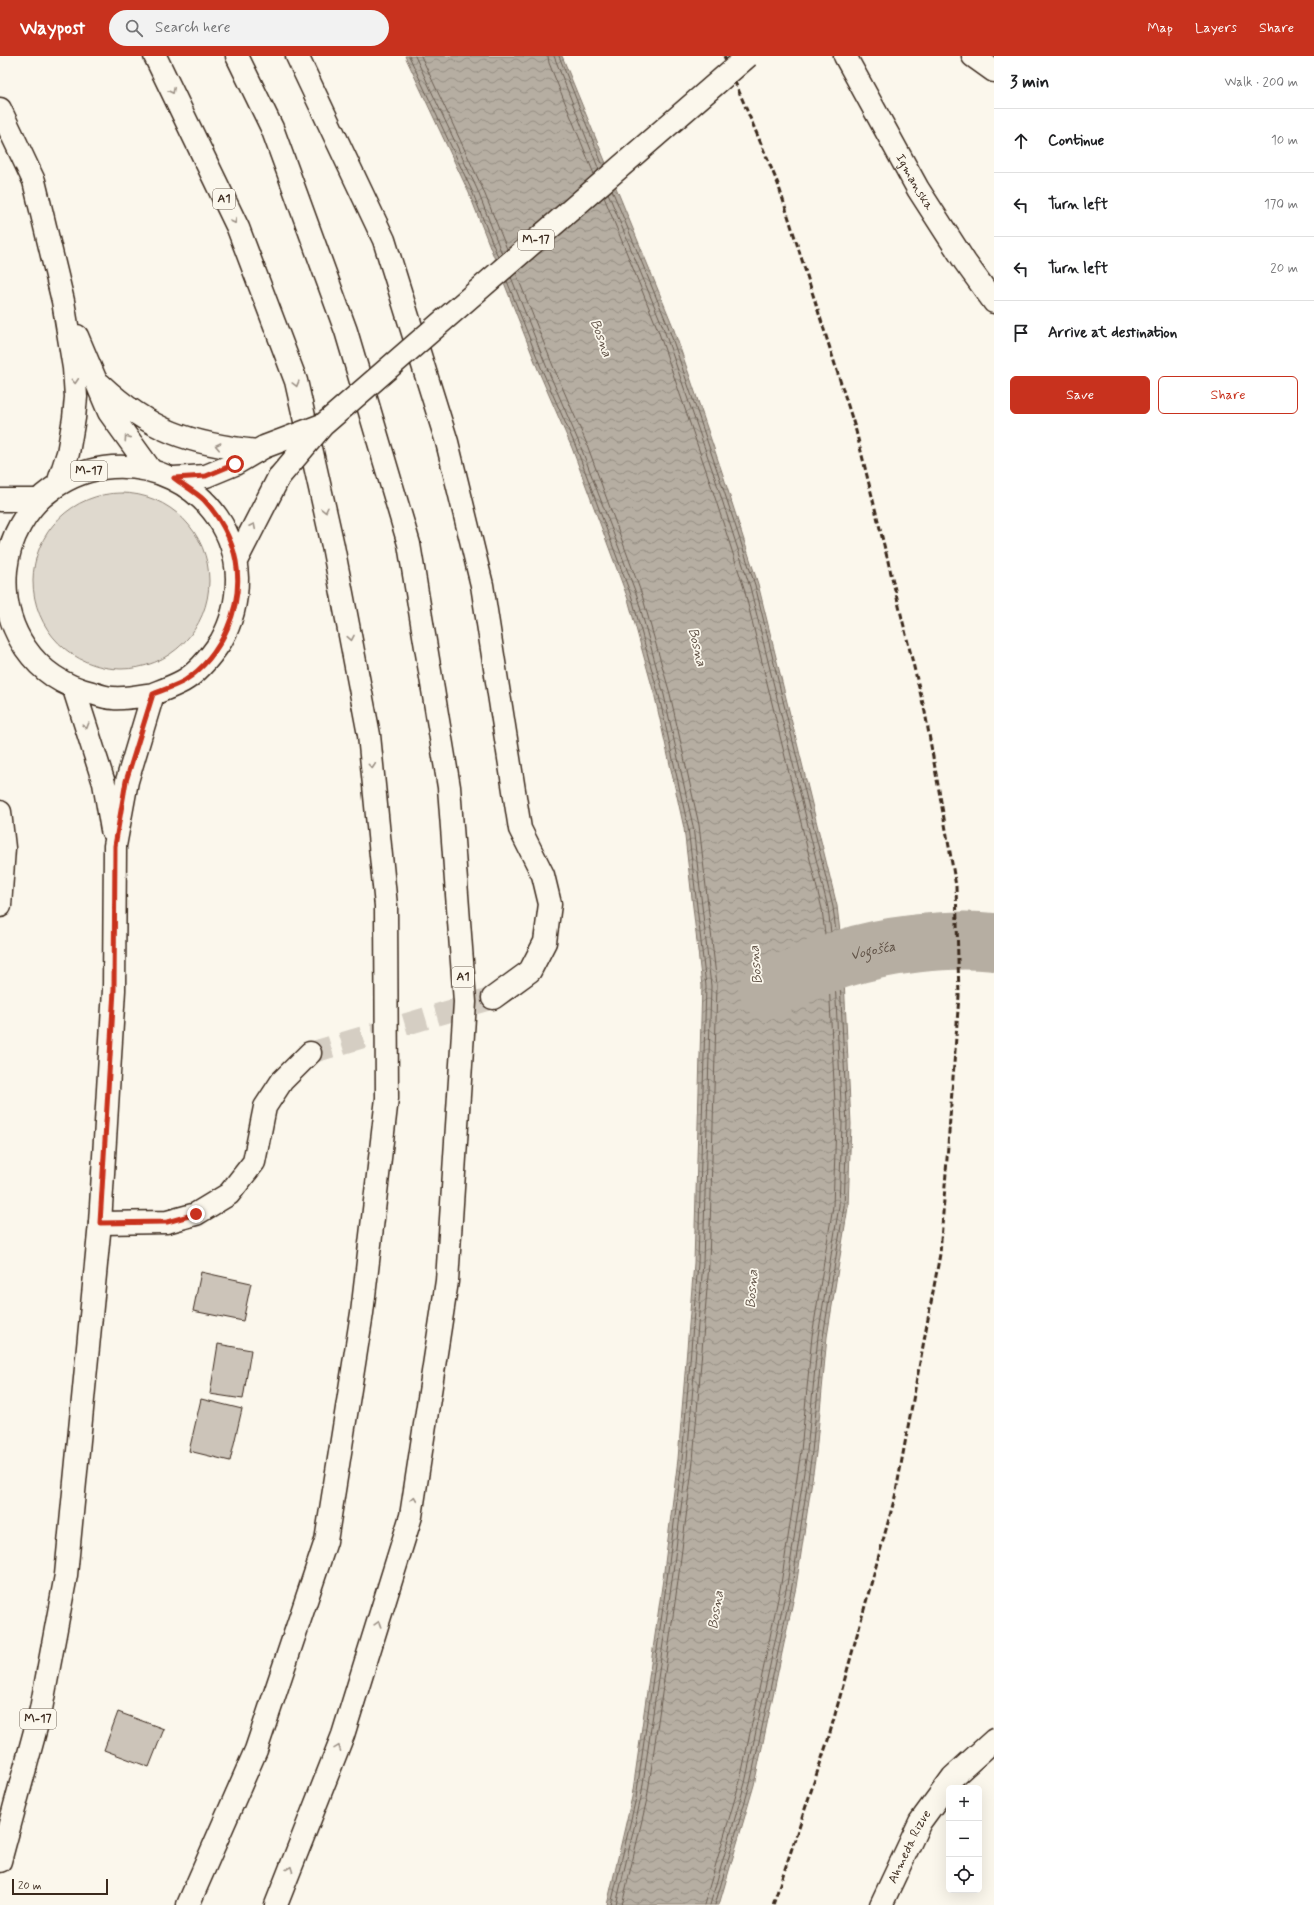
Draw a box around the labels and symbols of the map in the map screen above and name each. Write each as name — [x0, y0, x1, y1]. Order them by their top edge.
one-way arrow — [167, 87, 175, 94]
street label: Igmanska — [892, 151, 938, 213]
road number: A1 — [213, 189, 235, 209]
one-way arrow — [229, 217, 237, 224]
road number: M-17 — [518, 230, 554, 250]
water label: Bosna — [586, 317, 616, 359]
one-way arrow — [71, 378, 80, 384]
one-way arrow — [291, 380, 300, 387]
one-way arrow — [125, 435, 132, 442]
one-way arrow — [215, 442, 222, 451]
route start — [226, 455, 244, 473]
road number: M-17 — [71, 461, 107, 481]
one-way arrow — [321, 507, 329, 514]
one-way arrow — [248, 523, 256, 530]
water label: Bosna — [684, 626, 710, 668]
one-way arrow — [346, 635, 355, 641]
one-way arrow — [81, 722, 90, 729]
one-way arrow — [368, 763, 377, 769]
water label: Vogošća — [848, 938, 897, 965]
water label: Bosna — [745, 945, 767, 985]
road number: A1 — [452, 967, 474, 987]
route end — [187, 1205, 205, 1223]
water label: Bosna — [742, 1269, 762, 1309]
one-way arrow — [409, 1496, 418, 1502]
water label: Bosna — [704, 1589, 728, 1631]
one-way arrow — [373, 1621, 382, 1628]
road number: M-17 — [20, 1709, 56, 1729]
one-way arrow — [333, 1744, 341, 1751]
street label: Ahmeda Rizve — [884, 1806, 935, 1886]
one-way arrow — [286, 1865, 294, 1872]
scale bar — [12, 1877, 108, 1896]

